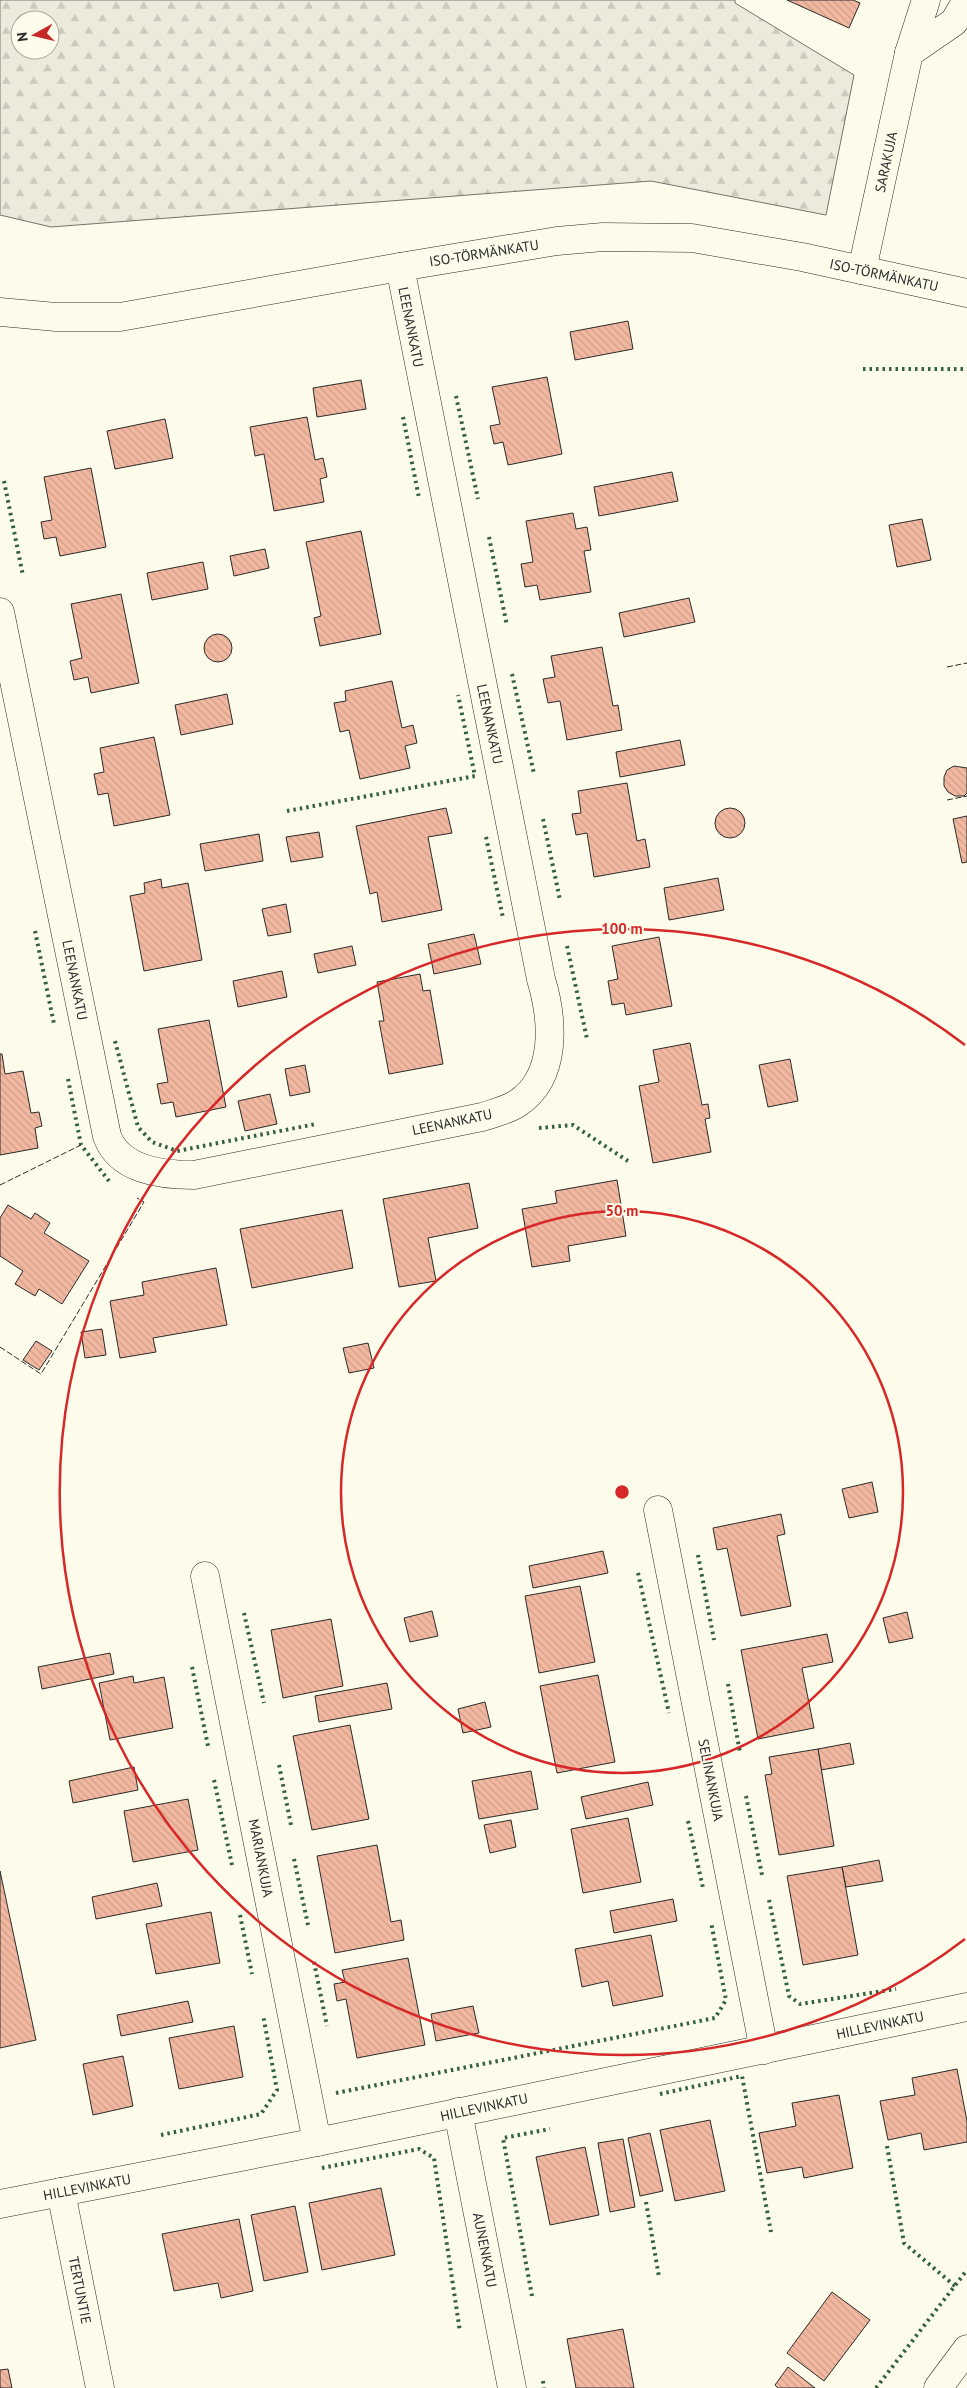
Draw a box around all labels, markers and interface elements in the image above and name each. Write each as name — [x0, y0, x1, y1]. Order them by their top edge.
north arrow — [10, 10, 60, 60]
text: N — [13, 31, 32, 43]
street label: SARAKUJA — [871, 129, 901, 194]
street label: ISO-TÖRMÄNKATU — [428, 235, 540, 271]
street label: ISO-TÖRMÄNKATU — [828, 255, 940, 295]
street label: LEENANKATU — [394, 285, 428, 369]
street label: LEENANKATU — [473, 682, 507, 766]
text: 100 m — [601, 919, 643, 938]
street label: LEENANKATU — [58, 938, 92, 1022]
street label: LEENANKATU — [410, 1105, 494, 1139]
text: 50 m — [606, 1201, 638, 1220]
centre of rings — [613, 1483, 631, 1501]
street label: SELINANKUJA — [694, 1737, 728, 1823]
street label: MARIANKUJA — [245, 1817, 278, 1899]
street label: HILLEVINKATU — [835, 2007, 925, 2043]
street label: HILLEVINKATU — [439, 2089, 529, 2125]
street label: HILLEVINKATU — [42, 2170, 132, 2204]
street label: AUNENKATU — [469, 2211, 501, 2289]
street label: TERTUNTIE — [65, 2255, 95, 2325]

